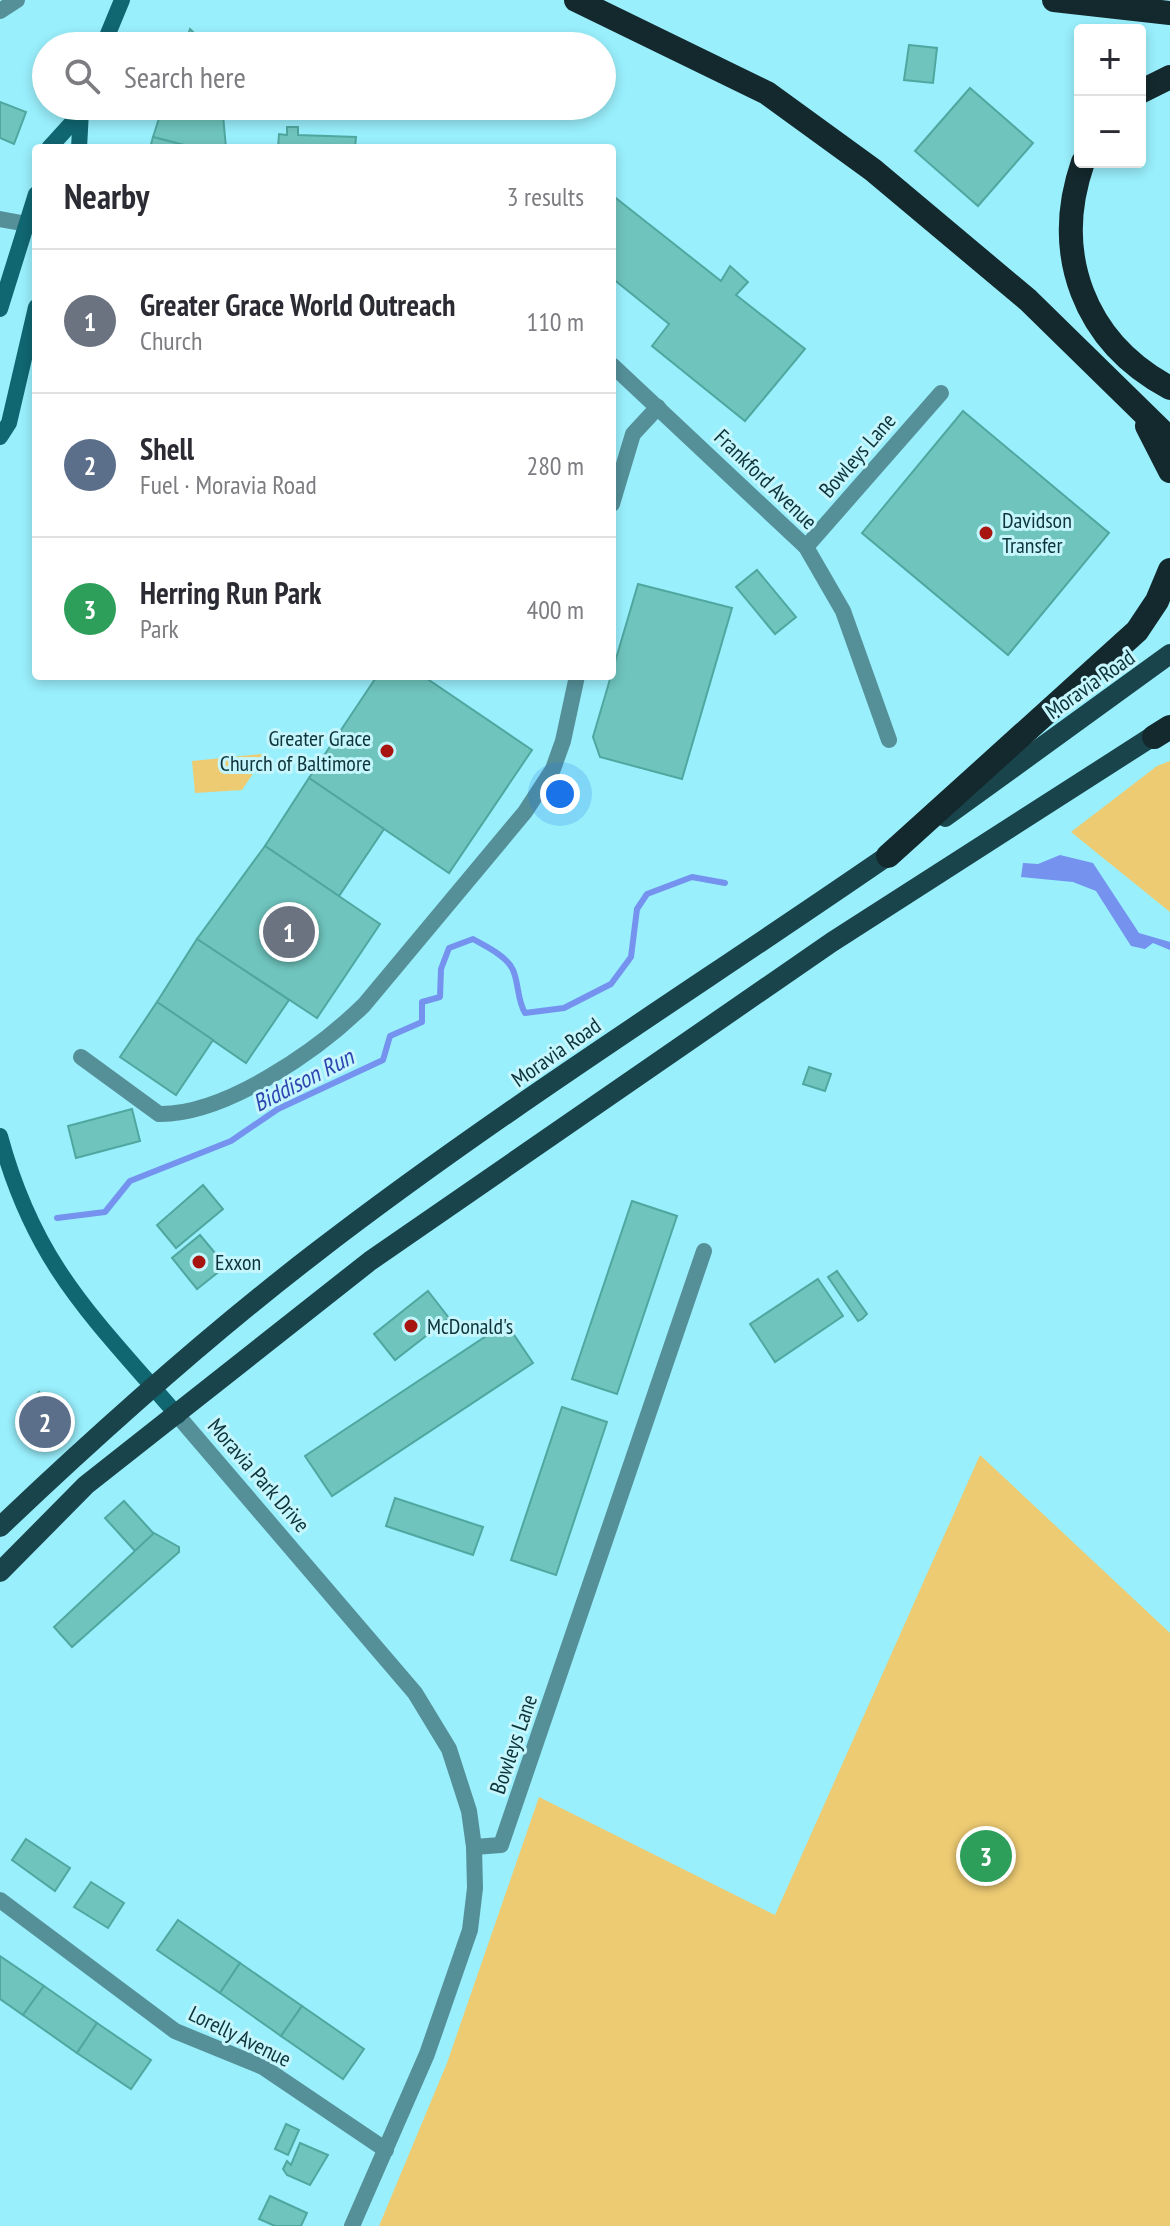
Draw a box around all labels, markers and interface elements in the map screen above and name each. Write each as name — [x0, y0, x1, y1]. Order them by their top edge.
map controls — [1074, 24, 1146, 168]
button: + — [1074, 24, 1146, 96]
search box — [32, 32, 616, 120]
icon: search — [60, 54, 104, 98]
text: Search here — [124, 57, 246, 96]
button: − — [1074, 96, 1146, 168]
text: Nearby — [64, 174, 149, 218]
text: 3 results — [507, 180, 584, 213]
text: Greater Grace World Outreach — [140, 285, 455, 324]
text: 1 — [84, 305, 96, 338]
text: 110 m — [526, 305, 584, 338]
text: Church — [140, 324, 202, 357]
street label: Bowleys Lane — [813, 407, 901, 503]
street label: Frankford Avenue — [709, 423, 823, 535]
text: Shell — [140, 429, 194, 468]
text: 2 — [84, 449, 96, 482]
text: 280 m — [526, 449, 584, 482]
text: Fuel · Moravia Road — [140, 468, 317, 501]
place label: Davidson Transfer — [1002, 506, 1072, 559]
marker: Davidson Transfer — [977, 524, 995, 542]
text: Herring Run Park — [140, 573, 321, 612]
text: 3 — [84, 593, 96, 626]
text: 400 m — [526, 593, 584, 626]
text: Park — [140, 612, 179, 645]
street label: Moravia Road — [1040, 643, 1140, 725]
place label: Greater Grace Church of Baltimore — [220, 724, 371, 777]
marker: Greater Grace Church of Baltimore — [378, 742, 396, 760]
your location — [540, 774, 580, 814]
pin: 1 — [263, 902, 315, 962]
street label: Moravia Road — [506, 1011, 606, 1093]
water label: Biddison Run — [247, 1041, 360, 1119]
place label: Exxon — [215, 1248, 261, 1276]
marker: Exxon — [190, 1253, 208, 1271]
place label: McDonald's — [427, 1312, 513, 1340]
marker: McDonald's — [402, 1317, 420, 1335]
pin: 2 — [19, 1392, 71, 1452]
street label: Moravia Park Drive — [202, 1412, 316, 1538]
street label: Bowleys Lane — [483, 1691, 543, 1797]
pin: 3 — [960, 1826, 1012, 1886]
street label: Lorelly Avenue — [184, 1999, 296, 2073]

